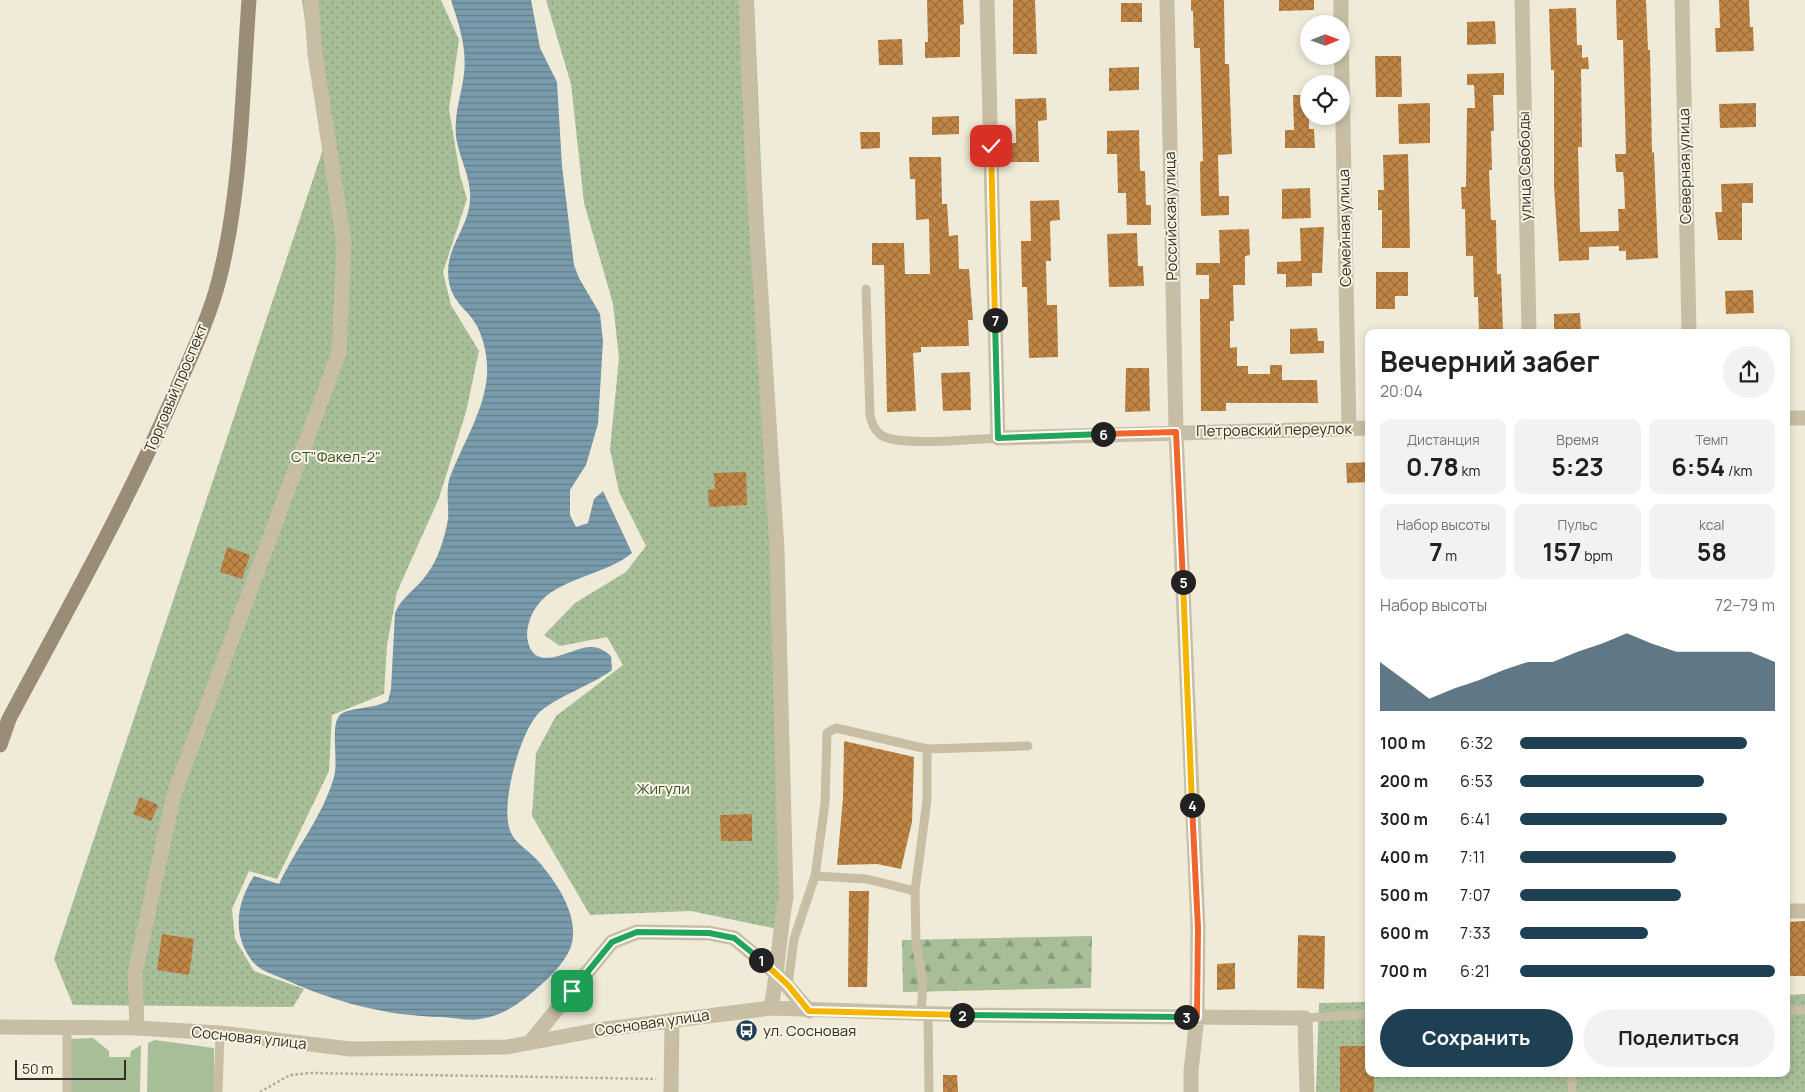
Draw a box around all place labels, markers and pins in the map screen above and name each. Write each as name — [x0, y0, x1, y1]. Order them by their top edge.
pin — [970, 125, 1012, 167]
pin: 7 — [982, 308, 1008, 332]
pin: 6 — [1090, 422, 1116, 446]
pin: 5 — [1170, 570, 1196, 594]
pin: 4 — [1180, 792, 1204, 818]
pin: 1 — [748, 948, 774, 972]
pin — [551, 970, 593, 1012]
pin: 2 — [950, 1002, 974, 1028]
pin: 3 — [1174, 1004, 1198, 1030]
bus stop icon: ул. Сосновая — [735, 1019, 759, 1043]
place label: ул. Сосновая — [763, 1020, 856, 1041]

